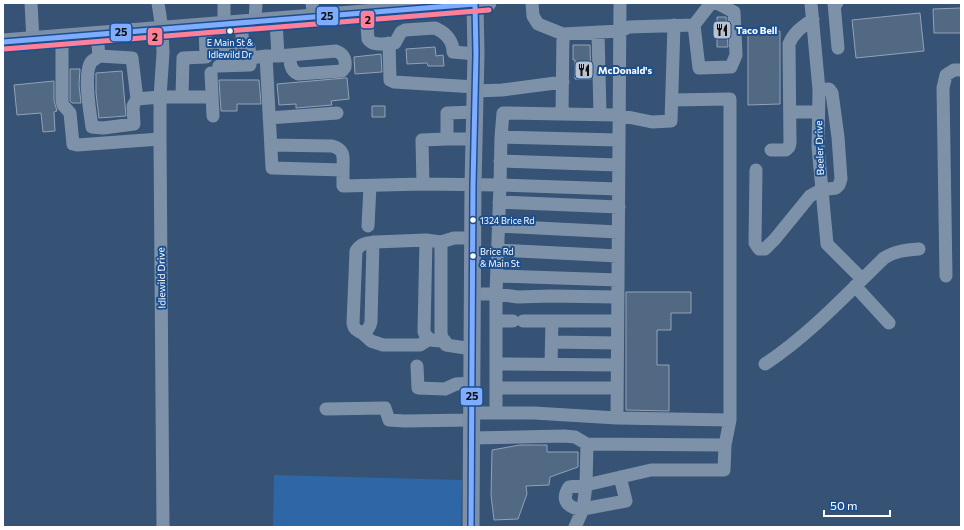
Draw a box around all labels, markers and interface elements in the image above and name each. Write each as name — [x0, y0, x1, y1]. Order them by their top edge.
line badge: 25 — [316, 6, 339, 26]
text: 25 — [321, 9, 333, 22]
line badge: 2 — [360, 10, 375, 29]
text: 2 — [365, 13, 371, 26]
restaurant icon: Taco Bell — [711, 19, 733, 41]
line badge: 25 — [110, 23, 132, 42]
place label: Taco Bell — [736, 24, 777, 36]
text: 25 — [115, 25, 127, 38]
marker: E Main St & Idlewild Dr — [225, 26, 235, 36]
line badge: 2 — [147, 27, 163, 46]
text: 2 — [152, 30, 158, 43]
place label: E Main St & Idlewild Dr — [207, 37, 254, 60]
restaurant icon: McDonald's — [573, 59, 595, 81]
place label: McDonald's — [598, 64, 653, 76]
street label: Beeler Drive — [812, 120, 826, 176]
marker: 1324 Brice Rd — [468, 215, 478, 225]
place label: 1324 Brice Rd — [480, 215, 535, 226]
place label: Brice Rd & Main St — [480, 246, 520, 269]
street label: Idlewild Drive — [154, 247, 168, 309]
marker: Brice Rd & Main St — [468, 251, 478, 261]
line badge: 25 — [460, 387, 483, 406]
text: 25 — [466, 389, 478, 402]
scale bar — [824, 492, 890, 518]
text: 50 m — [830, 498, 858, 512]

